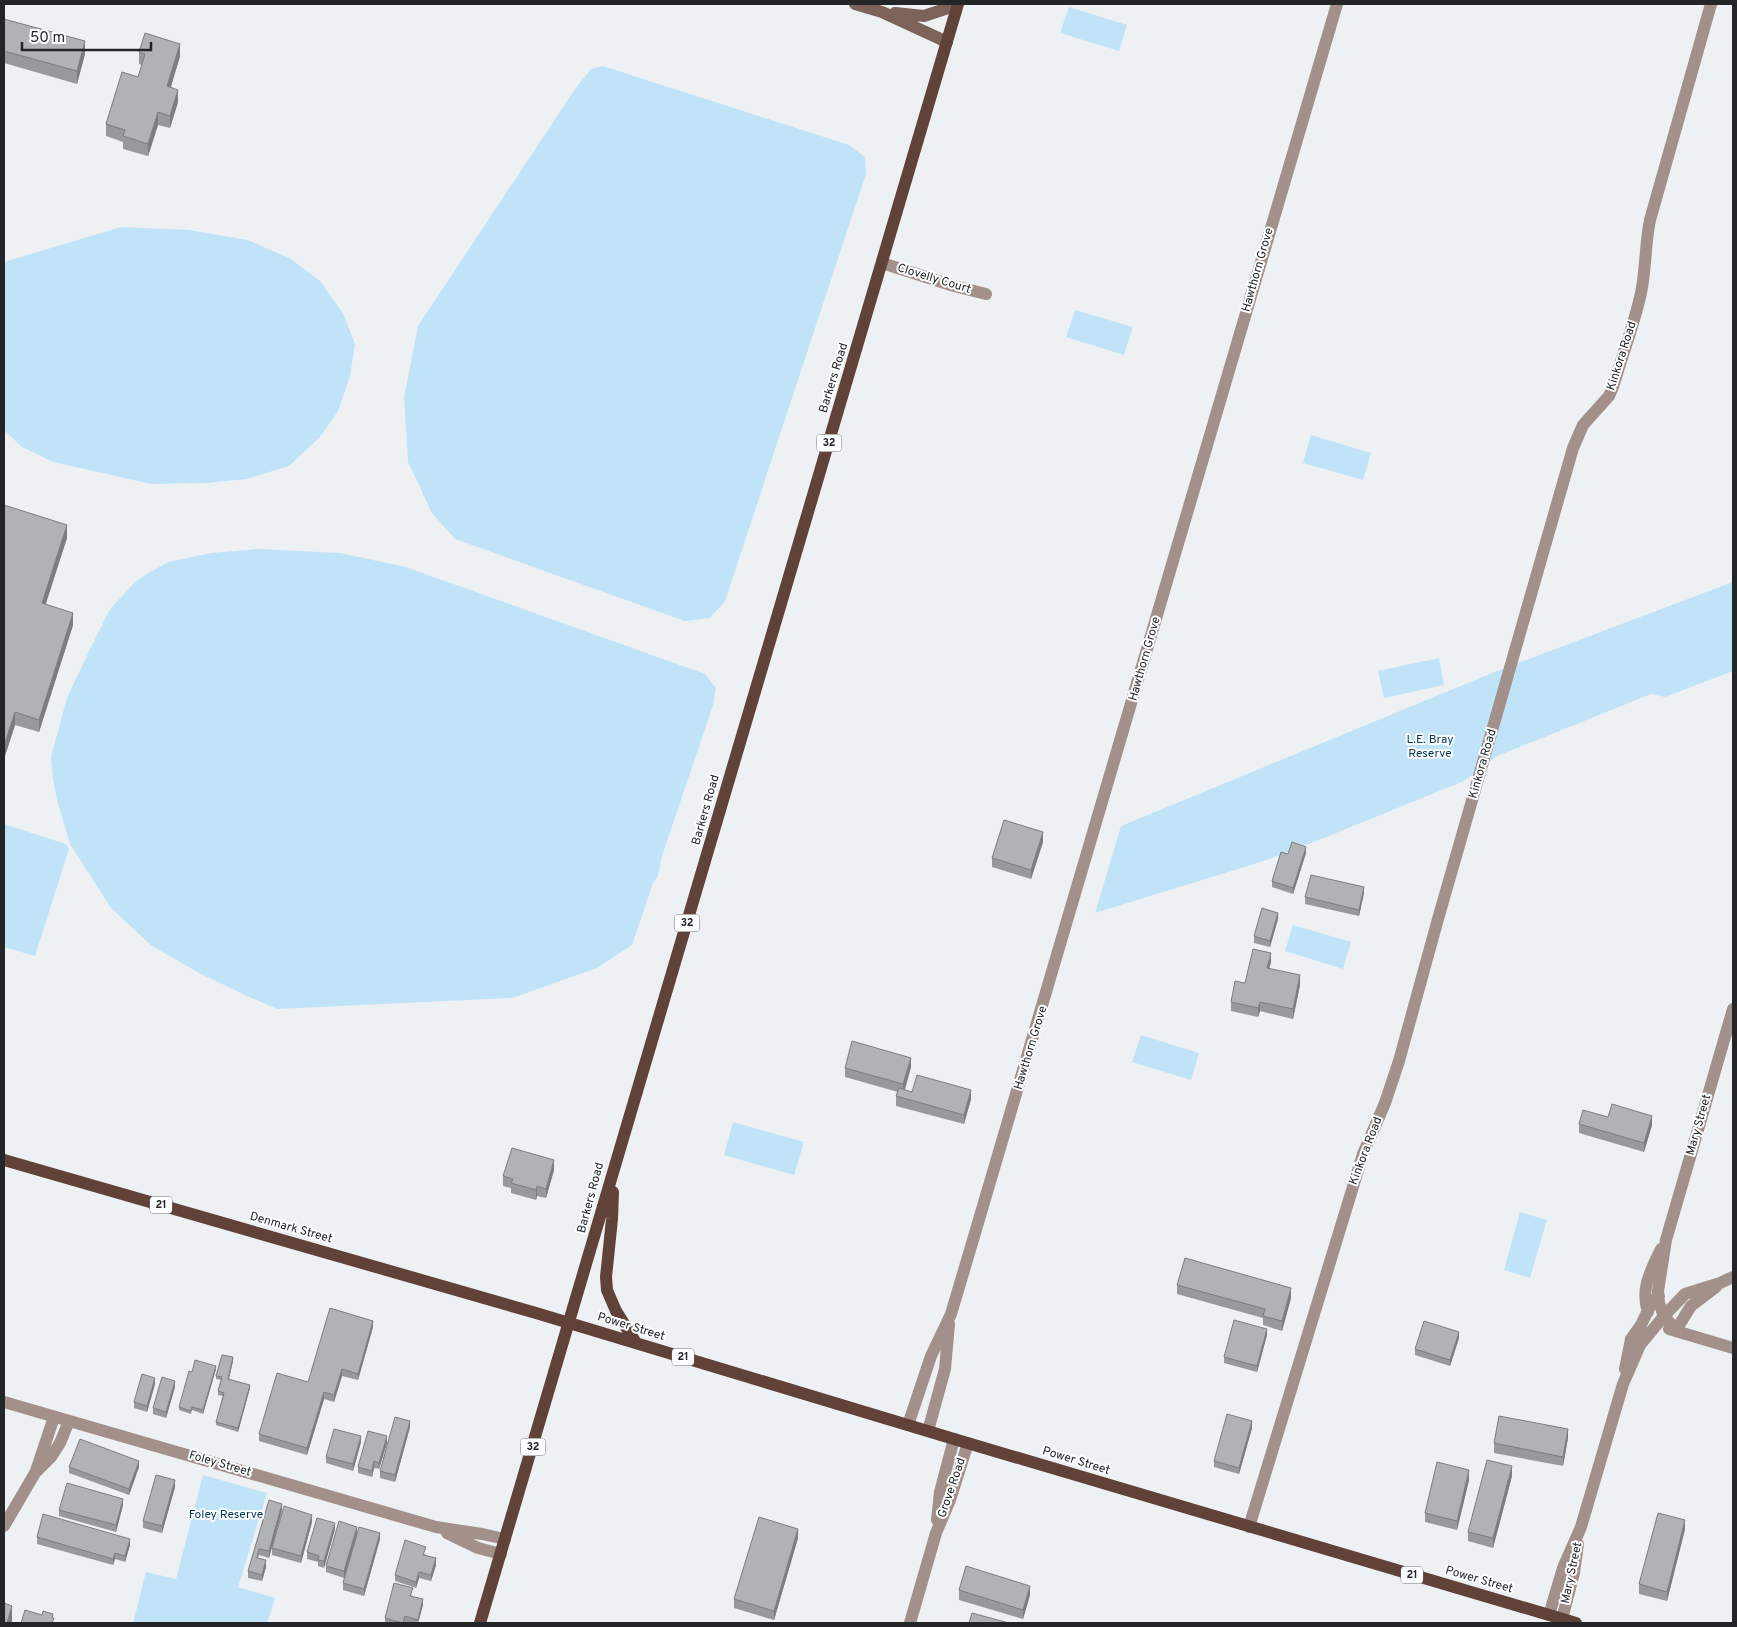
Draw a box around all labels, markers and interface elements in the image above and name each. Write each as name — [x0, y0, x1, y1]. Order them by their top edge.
scale bar — [22, 20, 151, 52]
text: 50 m — [30, 29, 65, 48]
street label: Hawthorn Grove — [1238, 226, 1278, 314]
street label: Clovelly Court — [895, 260, 973, 298]
street label: Kinkora Road — [1603, 319, 1641, 393]
street label: Barkers Road — [816, 341, 852, 415]
road number: 32 — [816, 434, 842, 452]
street label: Hawthorn Grove — [1125, 615, 1165, 703]
street label: Kinkora Road — [1465, 727, 1501, 801]
park label: L.E. Bray Reserve — [1406, 732, 1454, 762]
street label: Barkers Road — [688, 773, 724, 847]
road number: 32 — [674, 914, 700, 931]
street label: Hawthorn Grove — [1011, 1004, 1051, 1092]
street label: Mary Street — [1683, 1093, 1715, 1157]
street label: Kinkora Road — [1346, 1115, 1386, 1187]
street label: Barkers Road — [574, 1161, 608, 1235]
road number: 21 — [150, 1196, 172, 1214]
street label: Denmark Street — [248, 1209, 334, 1247]
street label: Power Street — [595, 1309, 667, 1345]
road number: 21 — [672, 1348, 694, 1365]
road number: 32 — [520, 1438, 546, 1455]
street label: Power Street — [1040, 1443, 1112, 1479]
street label: Foley Street — [187, 1447, 253, 1481]
street label: Grove Road — [934, 1456, 970, 1520]
park label: Foley Reserve — [189, 1507, 263, 1523]
street label: Mary Street — [1558, 1541, 1586, 1605]
street label: Power Street — [1443, 1563, 1515, 1597]
road number: 21 — [1401, 1566, 1423, 1584]

